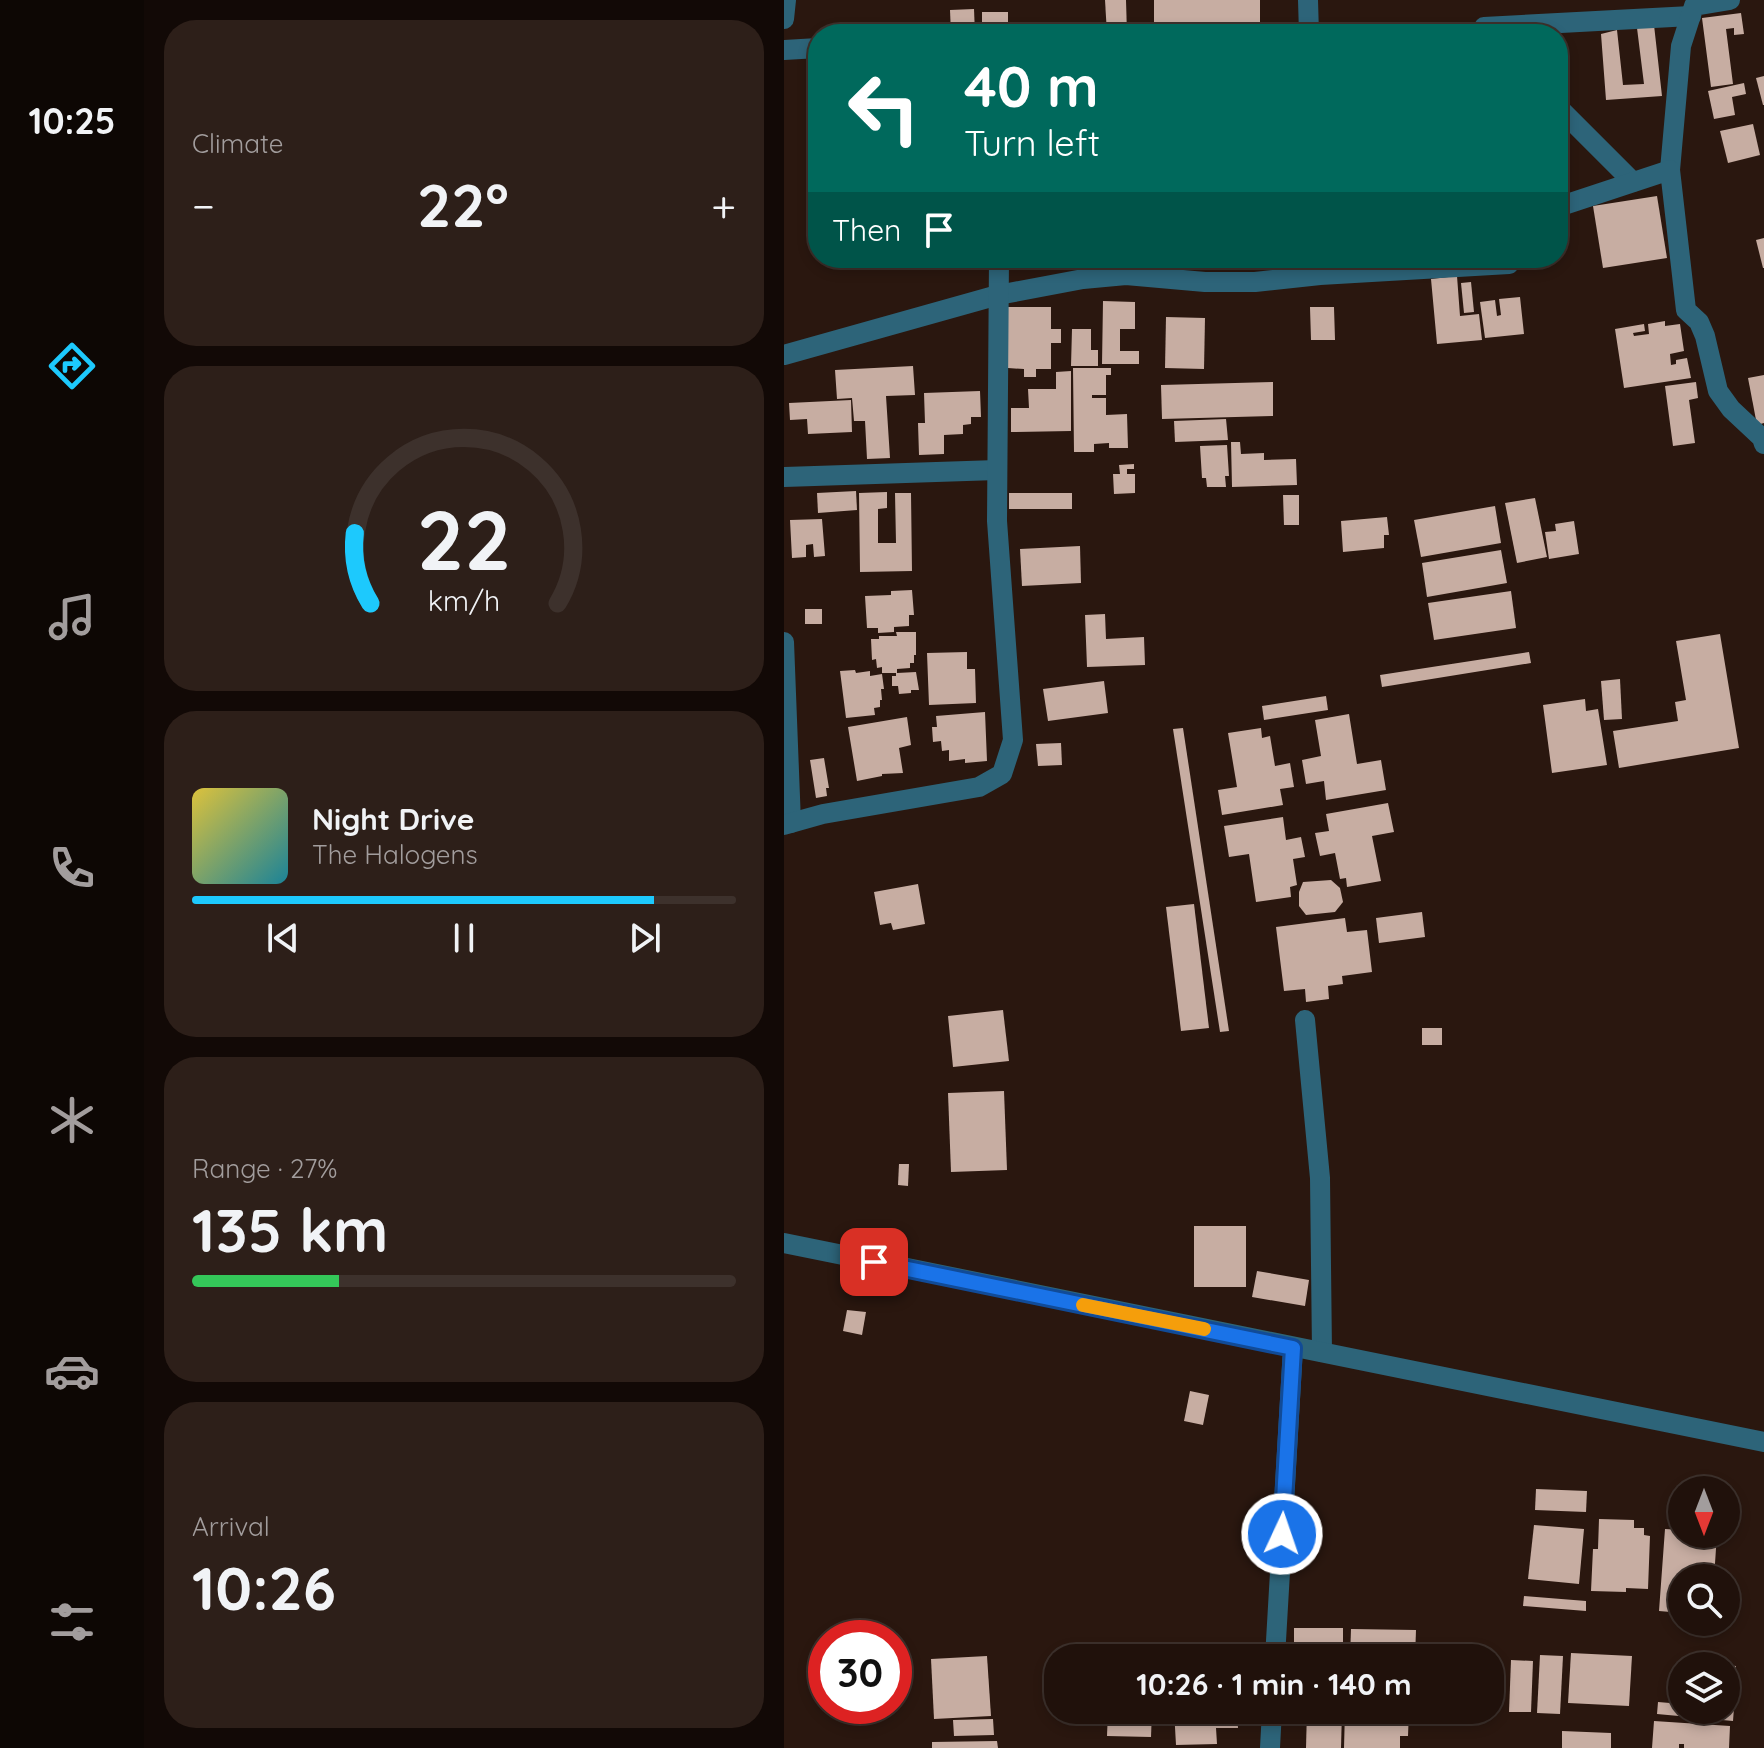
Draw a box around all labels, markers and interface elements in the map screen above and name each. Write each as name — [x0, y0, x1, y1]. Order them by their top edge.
text: 40 m — [964, 51, 1099, 121]
icon: left — [832, 56, 936, 160]
text: 10:25 — [28, 98, 116, 143]
text: Turn left — [964, 120, 1100, 165]
text: Climate — [192, 127, 283, 160]
text: 22° — [417, 167, 509, 242]
text: − — [192, 178, 215, 233]
text: + — [711, 178, 736, 233]
icon: arrive — [917, 208, 961, 252]
text: Then — [832, 211, 901, 249]
icon: directions — [44, 338, 100, 394]
text: 22 — [417, 487, 511, 591]
text: km/h — [428, 583, 500, 619]
icon: music — [44, 589, 100, 645]
text: Night Drive — [312, 800, 474, 838]
text: The Halogens — [312, 838, 478, 871]
icon: phone — [44, 840, 100, 896]
icon: previous — [261, 916, 305, 960]
icon: pause — [442, 916, 486, 960]
icon: next — [623, 916, 667, 960]
icon: climate — [44, 1092, 100, 1148]
text: Range · 27% — [192, 1152, 337, 1185]
text: 135 km — [192, 1192, 388, 1267]
pin — [840, 1228, 908, 1296]
icon: arrive — [852, 1240, 896, 1284]
icon: car — [44, 1343, 100, 1399]
north arrow — [1668, 1476, 1740, 1548]
map controls — [1668, 1476, 1740, 1724]
position arrow — [1240, 1492, 1324, 1576]
text: Arrival — [192, 1510, 270, 1543]
text: 10:26 — [192, 1550, 336, 1625]
button: search — [1668, 1564, 1740, 1636]
icon: filters — [44, 1594, 100, 1650]
speed limit sign: 30 — [808, 1620, 912, 1724]
button: layers — [1668, 1652, 1740, 1724]
text: 10:26 · 1 min · 140 m — [1136, 1665, 1412, 1703]

